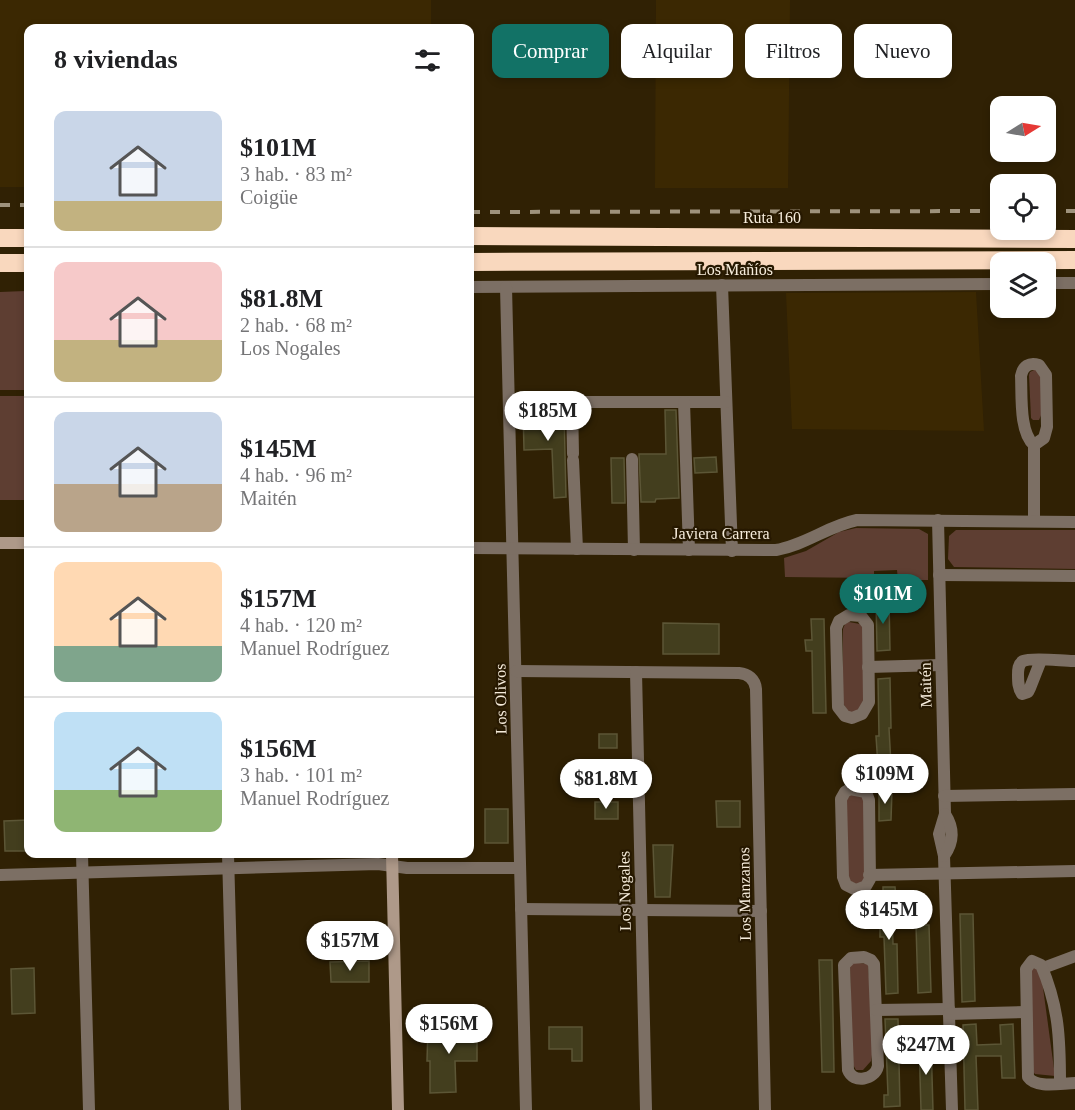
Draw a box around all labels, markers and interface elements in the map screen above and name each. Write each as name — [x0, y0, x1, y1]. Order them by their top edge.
chip: Comprar — [492, 24, 609, 78]
chip: Alquilar — [621, 24, 733, 78]
chip: Filtros — [745, 24, 842, 78]
chip: Nuevo — [854, 24, 952, 78]
icon: filters — [411, 44, 444, 77]
text: 8 viviendas — [54, 45, 178, 74]
north arrow — [990, 96, 1056, 162]
map controls — [990, 96, 1056, 318]
text: $101M — [240, 133, 317, 162]
icon: home — [102, 135, 174, 207]
text: 3 hab. · 83 m² — [240, 163, 352, 185]
button: locate — [990, 174, 1056, 240]
text: Coigüe — [240, 186, 298, 208]
street label: Ruta 160 — [743, 209, 801, 226]
button: layers — [990, 252, 1056, 318]
street label: Los Mañíos — [697, 261, 773, 278]
text: $81.8M — [240, 284, 323, 313]
icon: home — [102, 286, 174, 358]
text: 2 hab. · 68 m² — [240, 314, 352, 336]
text: Los Nogales — [240, 337, 341, 359]
pin: $185M — [506, 391, 590, 442]
text: $185M — [519, 399, 577, 421]
text: $145M — [240, 434, 317, 463]
icon: home — [102, 436, 174, 508]
text: 4 hab. · 96 m² — [240, 464, 352, 486]
text: Maitén — [240, 487, 297, 509]
street label: Javiera Carrera — [672, 525, 770, 542]
pin: $101M — [841, 574, 925, 625]
text: $101M — [854, 582, 912, 604]
text: $157M — [240, 584, 317, 613]
icon: home — [102, 586, 174, 658]
text: 4 hab. · 120 m² — [240, 614, 362, 636]
text: Manuel Rodríguez — [240, 637, 389, 659]
street label: Maitén — [917, 662, 934, 708]
street label: Los Olivos — [491, 664, 510, 734]
text: $156M — [240, 734, 317, 763]
icon: home — [102, 736, 174, 808]
pin: $109M — [843, 754, 927, 805]
pin: $81.8M — [557, 759, 655, 810]
text: $109M — [856, 762, 914, 784]
text: 3 hab. · 101 m² — [240, 764, 362, 786]
text: $81.8M — [574, 767, 638, 789]
text: Manuel Rodríguez — [240, 787, 389, 809]
street label: Los Manzanos — [735, 847, 754, 941]
street label: Los Nogales — [615, 851, 635, 931]
pin: $145M — [847, 890, 931, 941]
text: $145M — [860, 898, 918, 920]
pin: $157M — [308, 921, 392, 972]
text: $157M — [321, 929, 379, 951]
pin: $156M — [407, 1004, 491, 1055]
text: $156M — [420, 1012, 478, 1034]
pin: $247M — [884, 1025, 968, 1076]
text: $247M — [897, 1033, 955, 1055]

